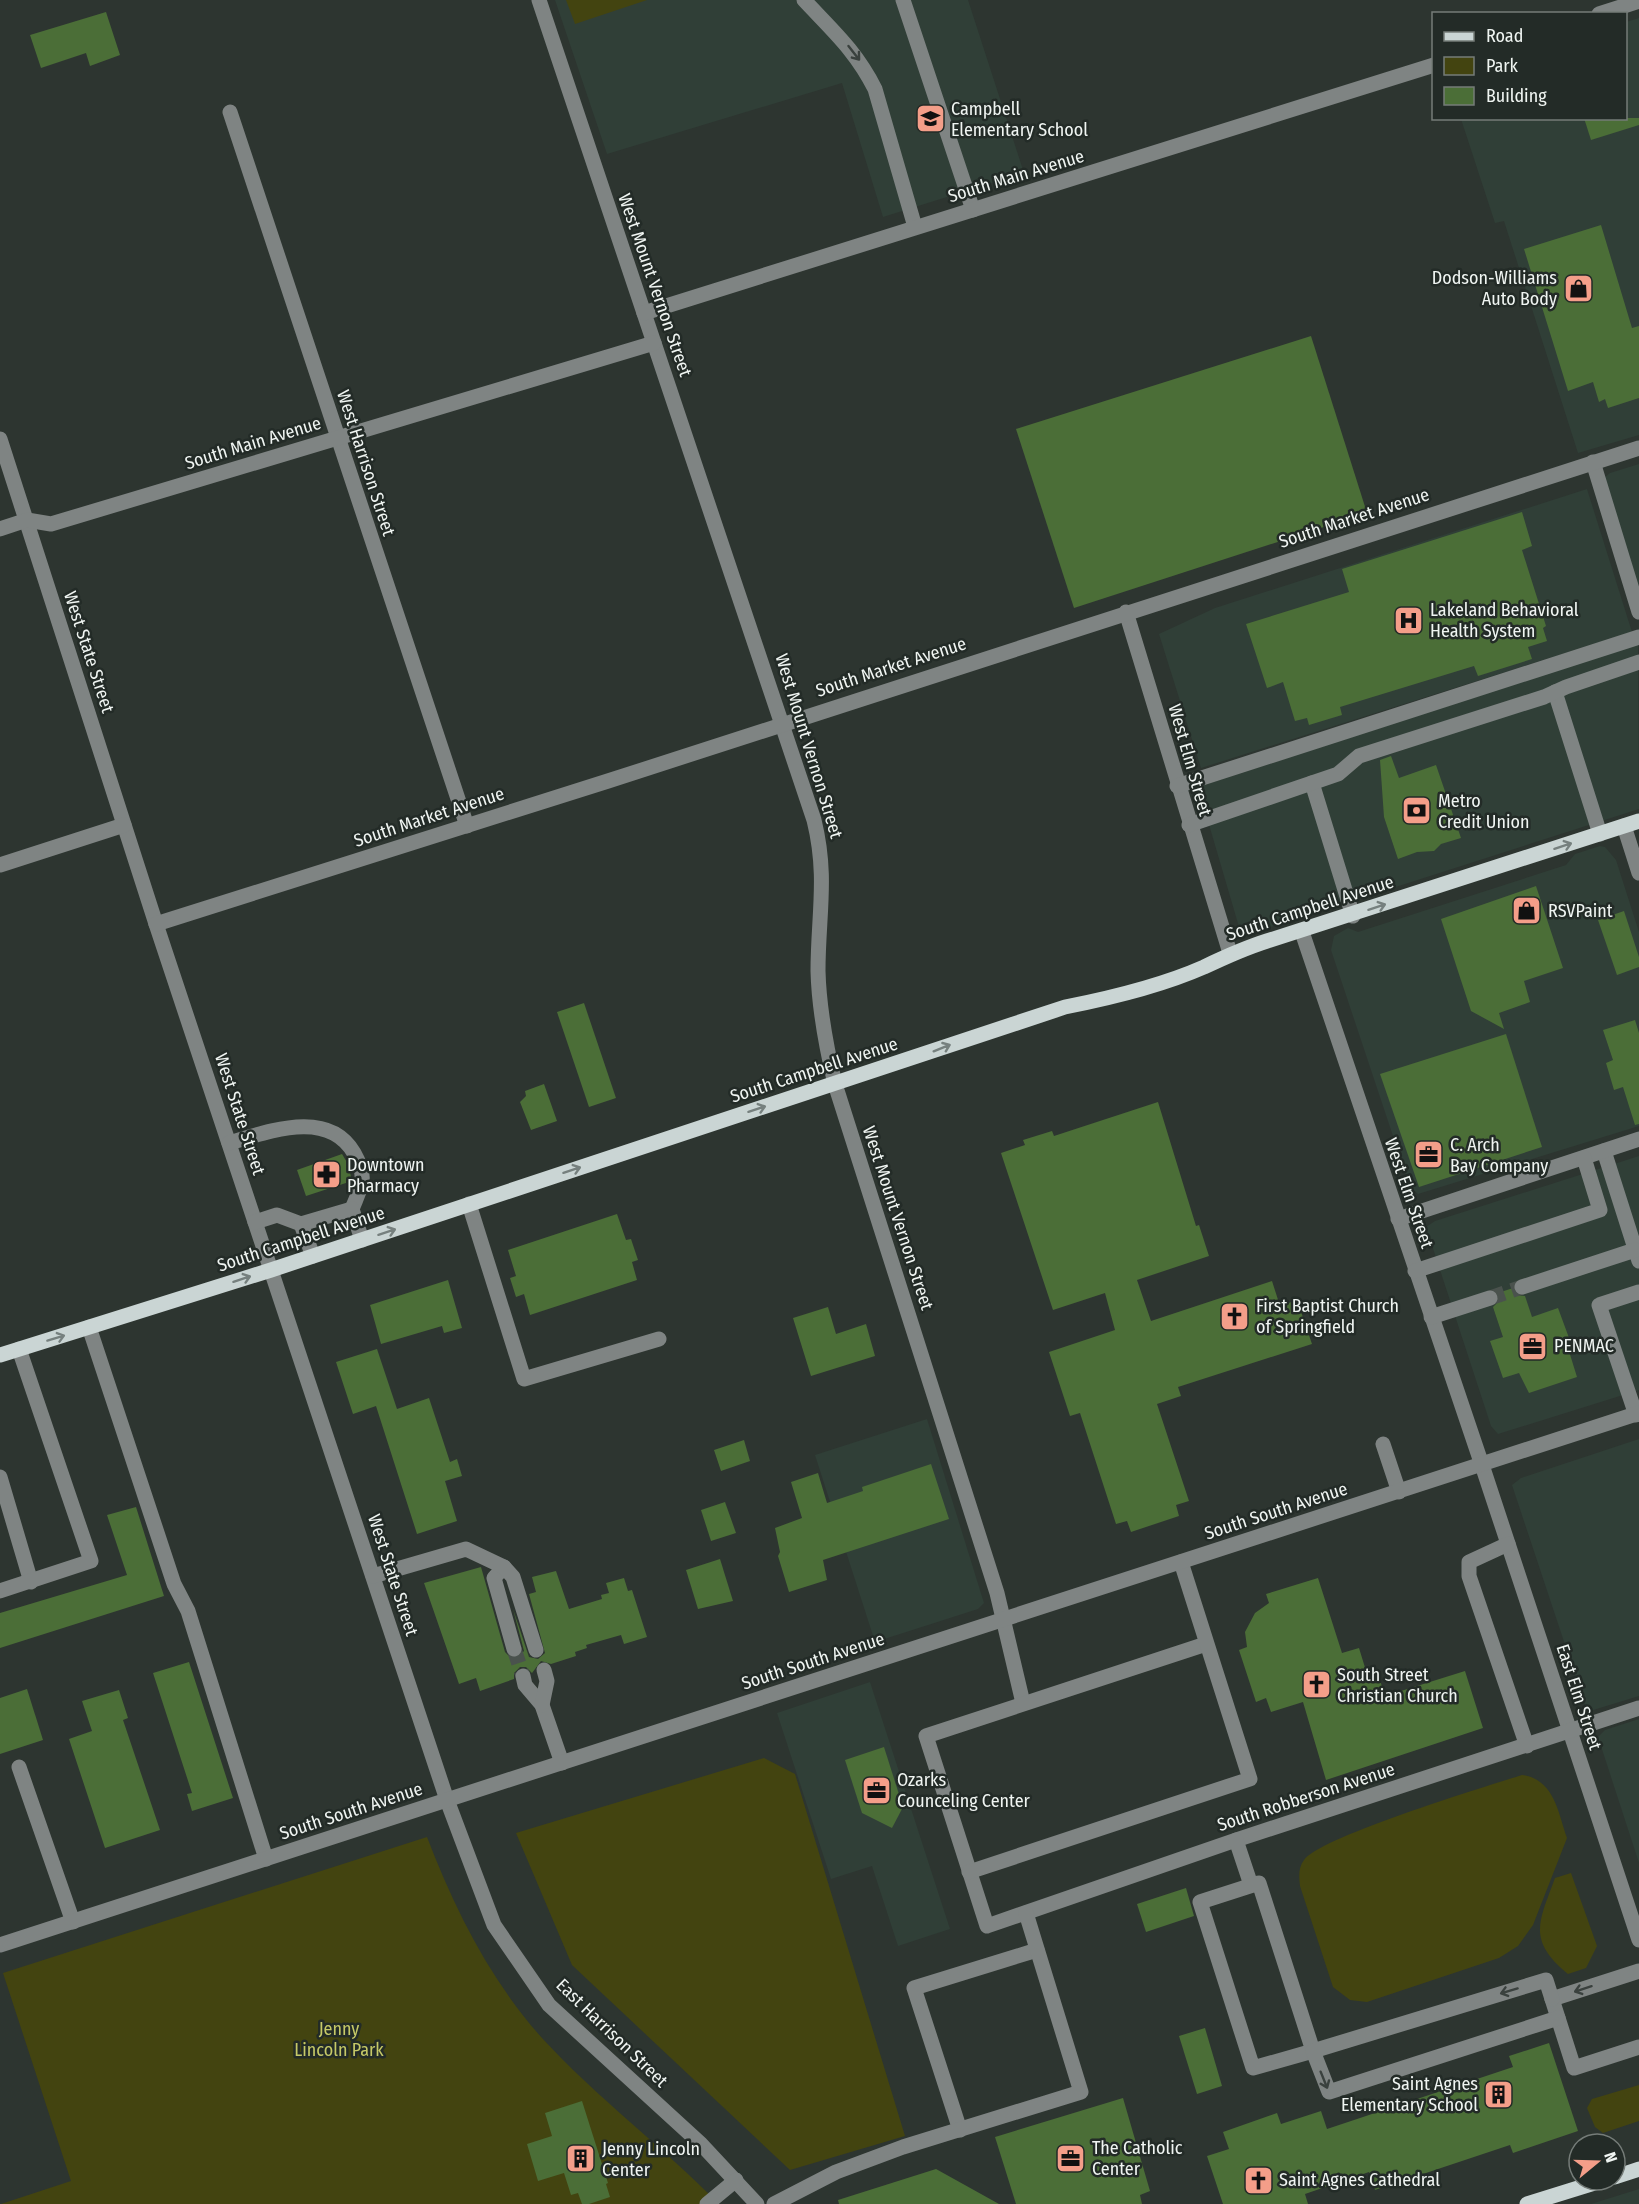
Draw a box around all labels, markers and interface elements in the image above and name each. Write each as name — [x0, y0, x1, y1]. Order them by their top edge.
legend — [1432, 12, 1627, 120]
text: Road — [1486, 25, 1523, 47]
one-way arrow — [848, 45, 860, 61]
text: Park — [1486, 55, 1519, 77]
text: Building — [1486, 85, 1547, 107]
place label: Campbell Elementary School — [951, 98, 1088, 141]
school or university icon: Campbell Elementary School — [914, 103, 946, 135]
street label: South Main Avenue — [945, 145, 1087, 207]
street label: West Mount Vernon Street — [613, 191, 697, 379]
place label: Dodson-Williams Auto Body — [1432, 267, 1557, 310]
shop icon: Dodson-Williams Auto Body — [1562, 272, 1594, 304]
street label: West Harrison Street — [332, 387, 400, 539]
street label: South Main Avenue — [182, 412, 324, 474]
street label: South Market Avenue — [1276, 483, 1432, 553]
street label: West State Street — [59, 588, 119, 716]
place label: Lakeland Behavioral Health System — [1430, 599, 1579, 642]
hospital icon: Lakeland Behavioral Health System — [1393, 604, 1425, 636]
street label: South Market Avenue — [813, 632, 969, 702]
street label: West Mount Vernon Street — [770, 651, 848, 841]
street label: West Elm Street — [1164, 702, 1217, 819]
street label: South Market Avenue — [351, 782, 507, 852]
place label: Metro Credit Union — [1438, 790, 1529, 833]
bank icon: Metro Credit Union — [1401, 795, 1433, 827]
one-way arrow — [1553, 840, 1572, 851]
street label: South Campbell Avenue — [1223, 870, 1397, 945]
shop icon: RSVPaint — [1511, 895, 1543, 927]
place label: RSVPaint — [1548, 900, 1613, 922]
one-way arrow — [1368, 901, 1386, 912]
street label: South Campbell Avenue — [727, 1032, 901, 1107]
one-way arrow — [932, 1042, 951, 1053]
street label: West State Street — [210, 1050, 270, 1178]
one-way arrow — [747, 1103, 766, 1114]
street label: West Mount Vernon Street — [858, 1123, 938, 1313]
place label: C. Arch Bay Company — [1450, 1134, 1548, 1177]
street label: West Elm Street — [1380, 1135, 1438, 1251]
office icon: C. Arch Bay Company — [1413, 1139, 1445, 1171]
place label: Downtown Pharmacy — [347, 1154, 425, 1197]
pharmacy icon: Downtown Pharmacy — [310, 1159, 342, 1191]
one-way arrow — [562, 1164, 581, 1175]
street label: South Campbell Avenue — [214, 1201, 388, 1276]
one-way arrow — [377, 1225, 396, 1236]
one-way arrow — [232, 1273, 251, 1284]
place label: First Baptist Church of Springfield — [1256, 1295, 1399, 1338]
church icon: First Baptist Church of Springfield — [1219, 1300, 1251, 1332]
office icon: PENMAC — [1517, 1330, 1549, 1362]
one-way arrow — [46, 1332, 65, 1343]
place label: PENMAC — [1554, 1335, 1614, 1357]
street label: South South Avenue — [1202, 1477, 1350, 1544]
street label: West State Street — [363, 1511, 423, 1639]
street label: South South Avenue — [739, 1627, 887, 1694]
street label: East Elm Street — [1552, 1641, 1607, 1753]
place label: South Street Christian Church — [1337, 1664, 1458, 1707]
church icon: South Street Christian Church — [1300, 1669, 1332, 1701]
street label: South Robberson Avenue — [1214, 1758, 1398, 1836]
place label: Ozarks Counceling Center — [897, 1769, 1031, 1812]
office icon: Ozarks Counceling Center — [860, 1774, 892, 1806]
street label: South South Avenue — [277, 1777, 425, 1844]
street label: East Harrison Street — [552, 1974, 672, 2092]
one-way arrow — [1574, 1984, 1593, 1995]
one-way arrow — [1500, 1986, 1519, 1997]
park label: Jenny Lincoln Park — [294, 2018, 384, 2061]
one-way arrow — [1320, 2070, 1331, 2088]
place label: Saint Agnes Elementary School — [1341, 2073, 1478, 2116]
building icon: Saint Agnes Elementary School — [1483, 2078, 1515, 2110]
north arrow — [1567, 2132, 1627, 2192]
place label: The Catholic Center — [1092, 2137, 1183, 2180]
place label: Jenny Lincoln Center — [602, 2138, 700, 2181]
office icon: The Catholic Center — [1055, 2142, 1087, 2174]
building icon: Jenny Lincoln Center — [565, 2143, 597, 2175]
text: N — [1600, 2150, 1621, 2165]
church icon: Saint Agnes Cathedral — [1242, 2164, 1274, 2196]
place label: Saint Agnes Cathedral — [1279, 2169, 1440, 2191]

